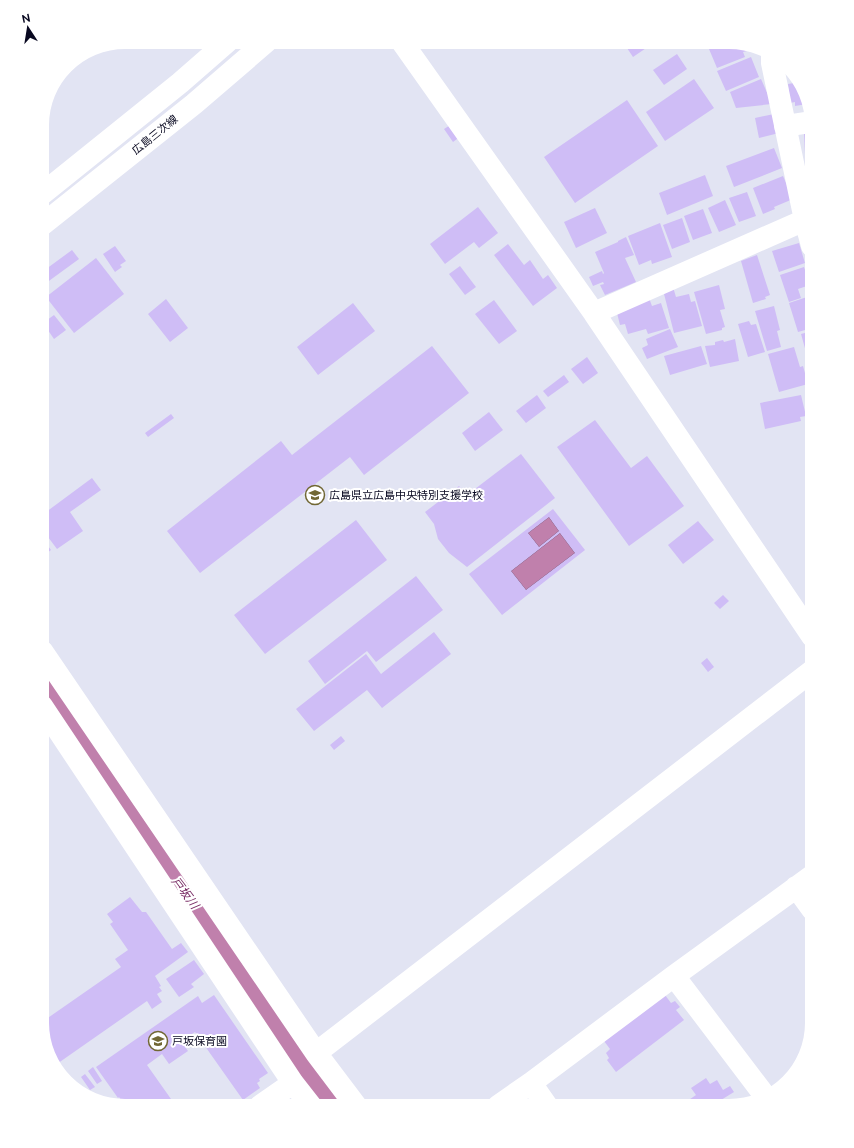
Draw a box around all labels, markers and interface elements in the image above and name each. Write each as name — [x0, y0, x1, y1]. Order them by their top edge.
north arrow — [8, 8, 48, 48]
text: N — [21, 11, 31, 26]
street label: 広島三次線 — [130, 113, 180, 157]
school or university icon: 広島県立広島中央特別支援学校 — [304, 484, 326, 506]
place label: 広島県立広島中央特別支援学校 — [329, 489, 483, 502]
water label: 戸坂川 — [169, 874, 203, 913]
school or university icon: 戸坂保育園 — [147, 1030, 169, 1052]
place label: 戸坂保育園 — [172, 1035, 227, 1048]

